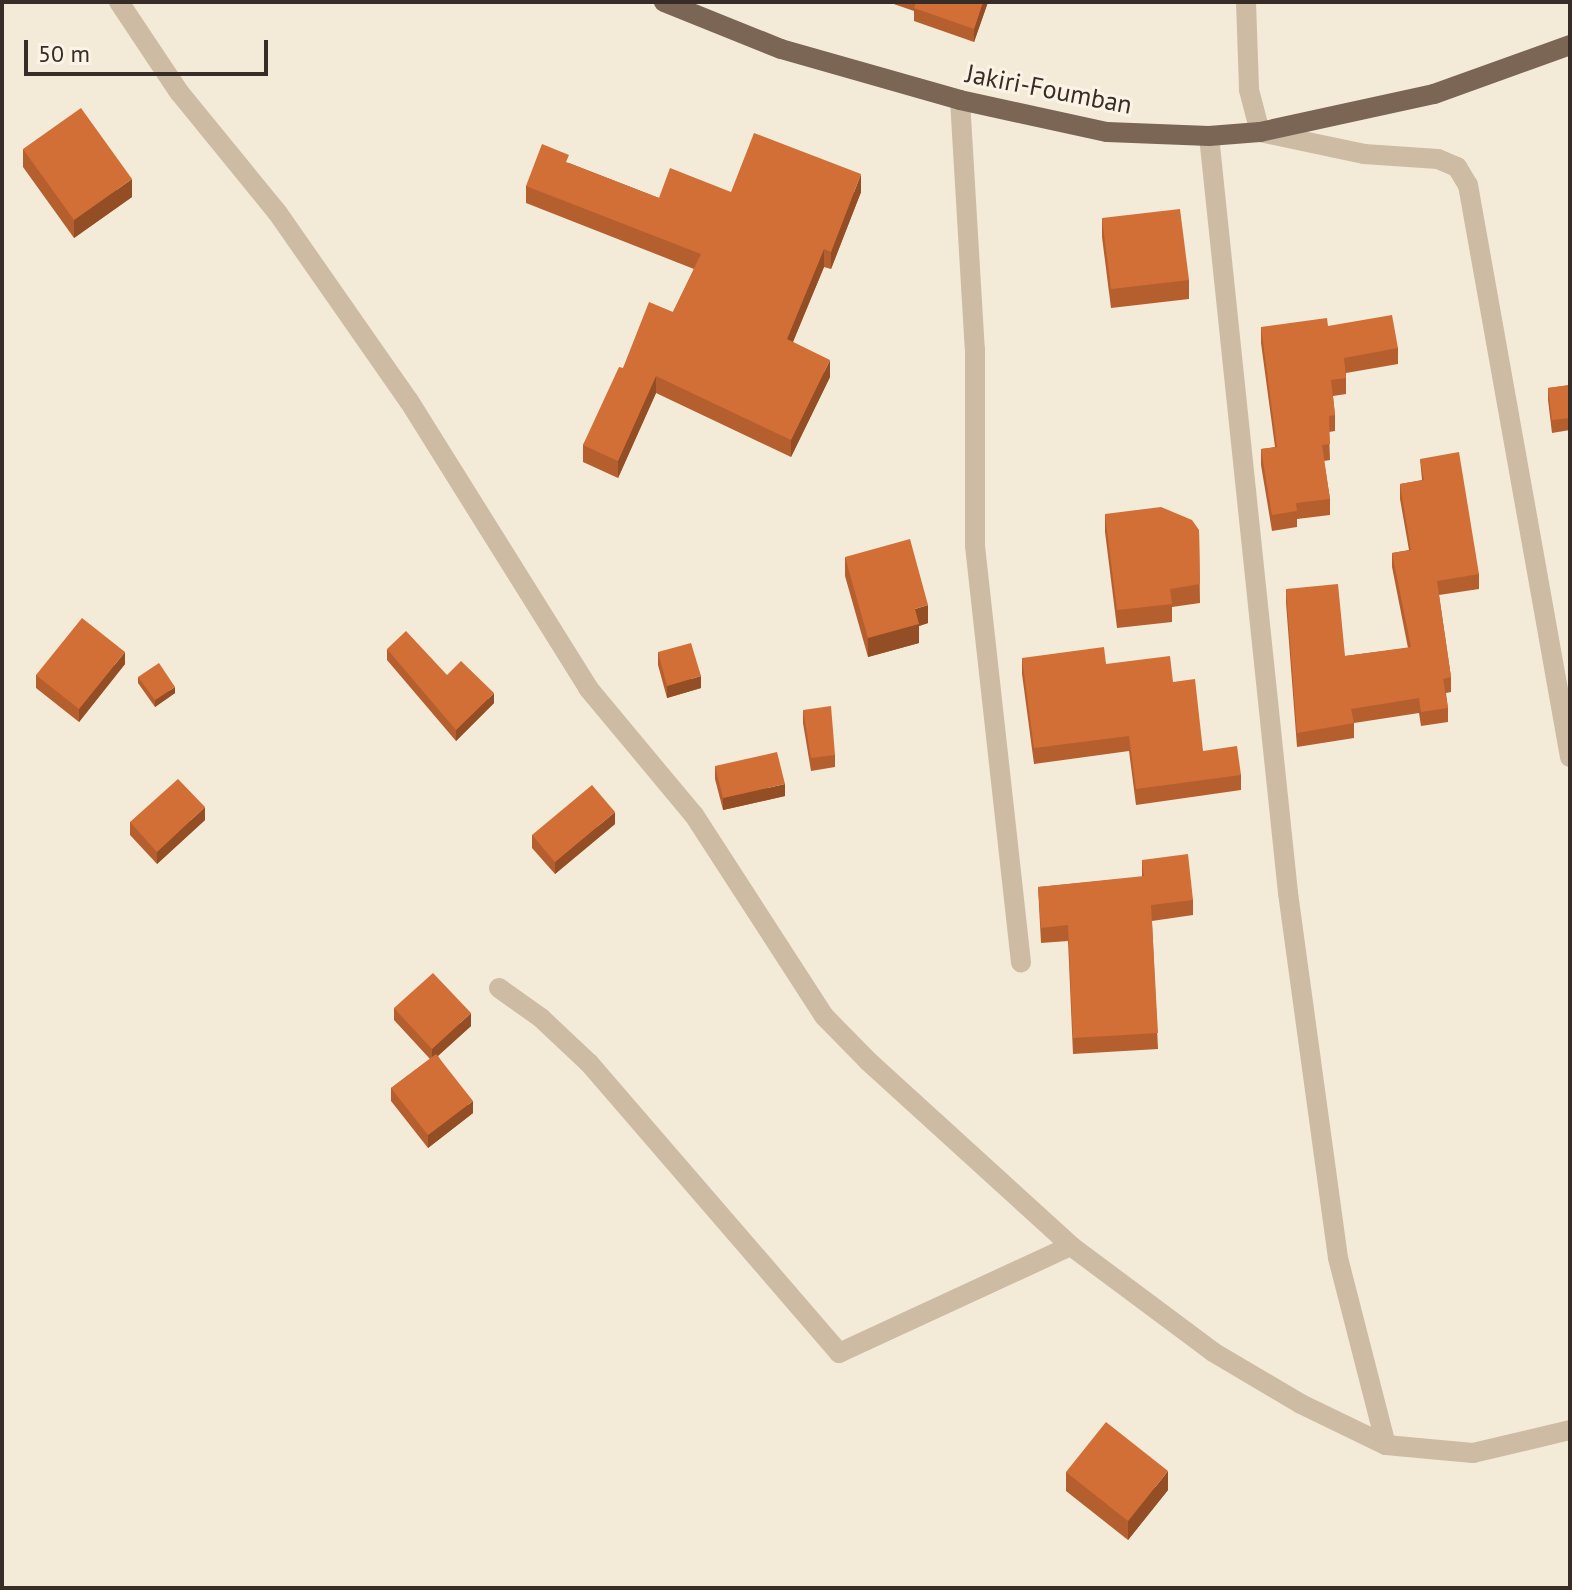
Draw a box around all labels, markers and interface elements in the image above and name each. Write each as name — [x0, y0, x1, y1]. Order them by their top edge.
scale bar — [28, 24, 272, 74]
text: 50 m — [38, 38, 90, 69]
street label: Jakiri-Foumban — [963, 58, 1135, 120]

